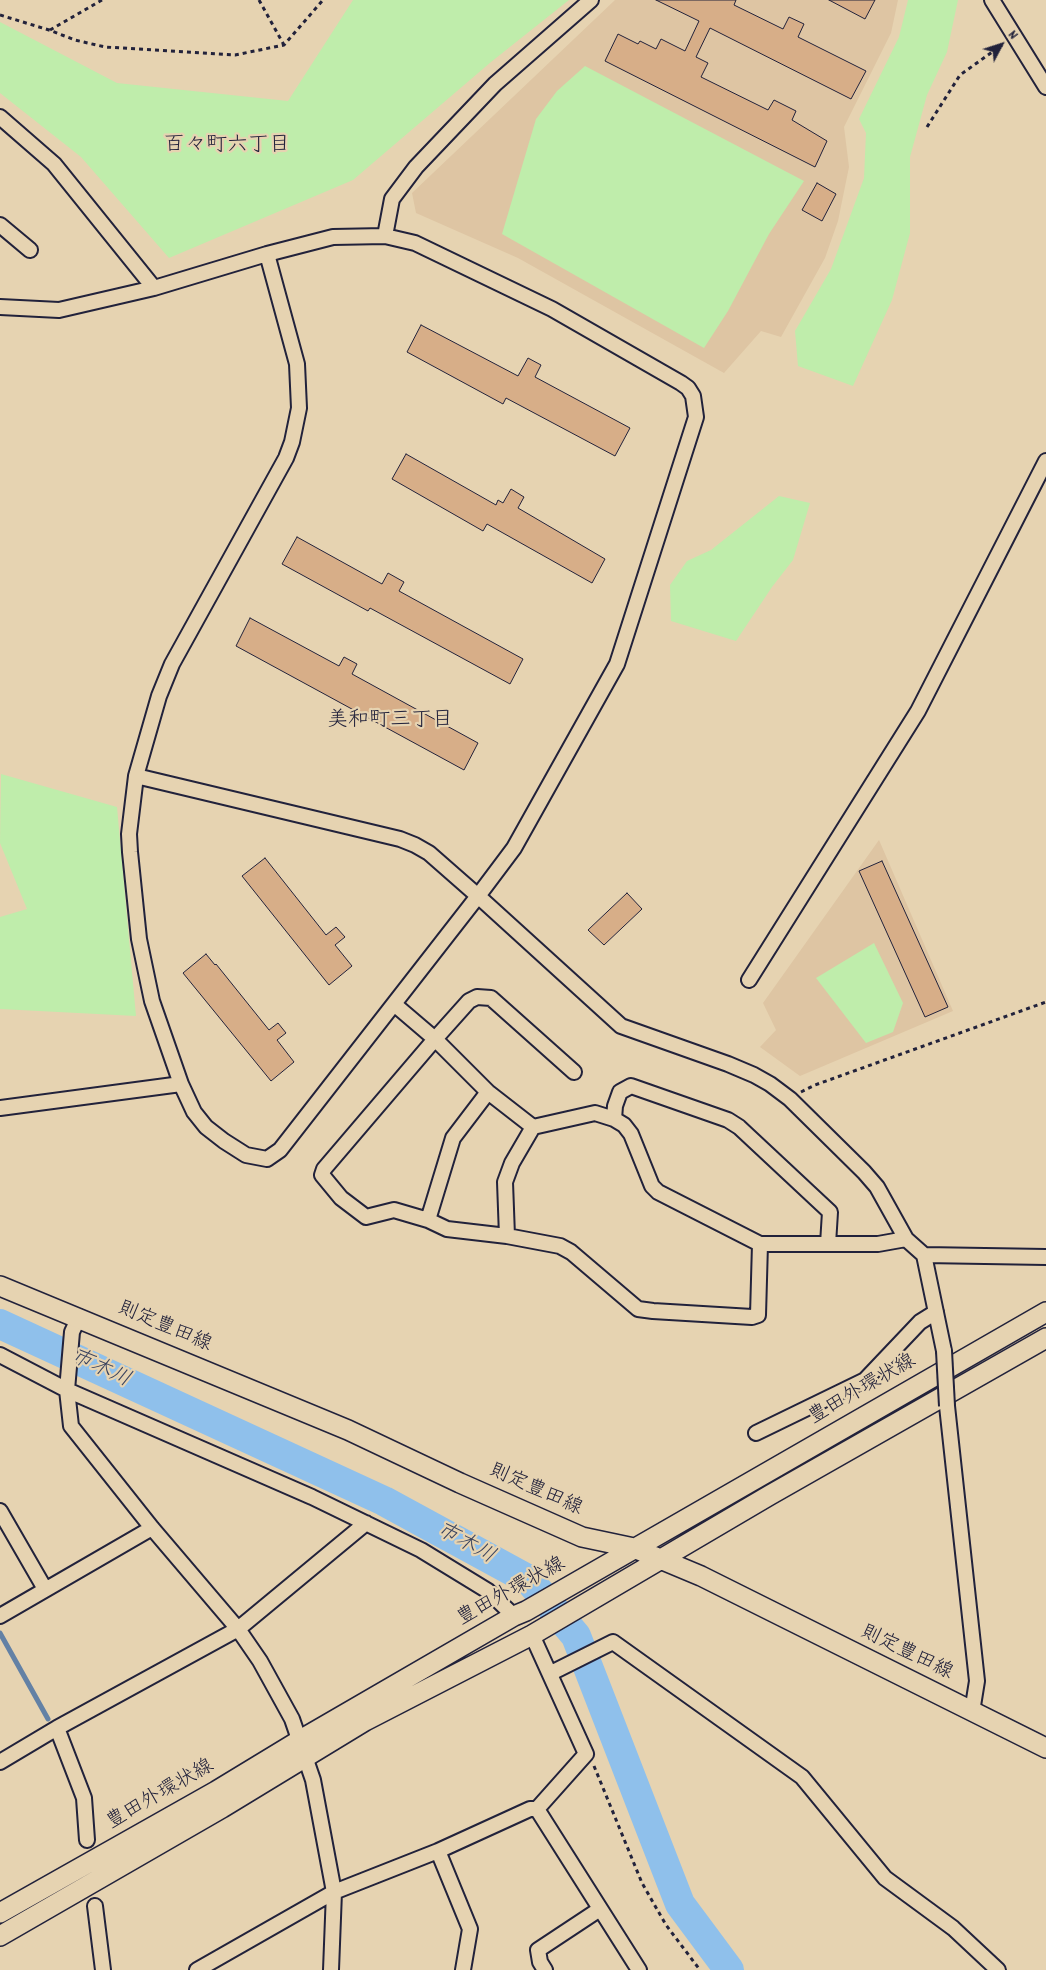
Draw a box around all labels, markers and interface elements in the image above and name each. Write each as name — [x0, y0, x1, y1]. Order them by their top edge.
north arrow — [976, 20, 1026, 70]
text: N — [1003, 26, 1022, 44]
district label: 百々町六丁目 — [164, 134, 290, 160]
district label: 美和町三丁目 — [327, 709, 453, 735]
street label: 則定豊田線 — [113, 1297, 215, 1359]
water label: 市木川 — [66, 1345, 134, 1395]
street label: 豊田外環状線 — [805, 1351, 921, 1431]
street label: 則定豊田線 — [484, 1460, 586, 1522]
water label: 市木川 — [431, 1519, 499, 1571]
street label: 豊田外環状線 — [454, 1553, 570, 1633]
street label: 則定豊田線 — [856, 1621, 956, 1687]
street label: 豊田外環状線 — [103, 1756, 219, 1836]

